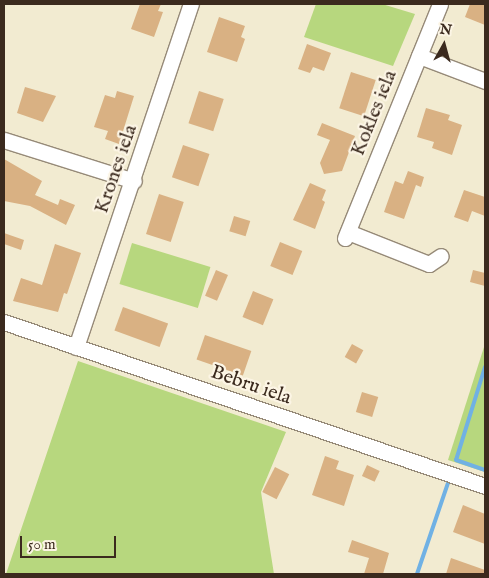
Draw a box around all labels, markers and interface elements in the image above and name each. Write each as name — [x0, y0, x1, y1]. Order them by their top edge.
north arrow — [419, 20, 469, 70]
text: N — [439, 20, 453, 40]
street label: Kokles iela — [346, 67, 402, 159]
street label: Krones iela — [90, 121, 142, 217]
street label: Bebru iela — [208, 360, 294, 410]
scale bar — [22, 526, 119, 558]
text: 50 m — [28, 535, 56, 554]

